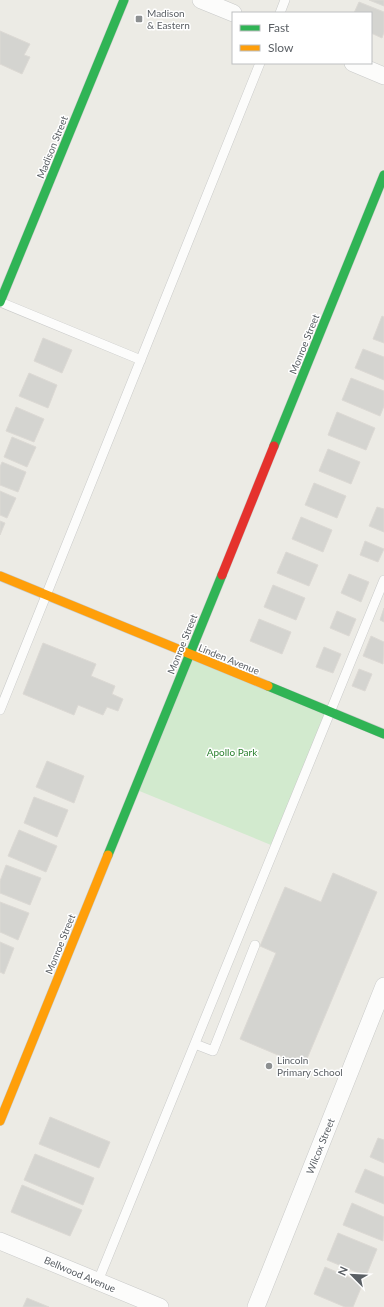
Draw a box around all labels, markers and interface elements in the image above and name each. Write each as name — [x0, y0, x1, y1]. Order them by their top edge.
place label: Madison & Eastern — [147, 7, 190, 31]
legend — [232, 12, 372, 64]
marker: Madison & Eastern — [134, 14, 144, 24]
text: Fast — [268, 20, 290, 35]
text: Slow — [268, 40, 294, 55]
street label: Madison Street — [34, 114, 70, 180]
street label: Monroe Street — [287, 312, 322, 376]
street label: Monroe Street — [165, 612, 200, 676]
street label: Linden Avenue — [197, 641, 261, 677]
park label: Apollo Park — [207, 746, 258, 758]
street label: Monroe Street — [43, 912, 78, 976]
place label: Lincoln Primary School — [277, 1054, 343, 1078]
marker: Lincoln Primary School — [264, 1061, 274, 1071]
street label: Wilcox Street — [303, 1116, 337, 1176]
street label: Bellwood Avenue — [42, 1254, 118, 1294]
north arrow — [332, 1255, 372, 1295]
text: N — [335, 1264, 350, 1277]

